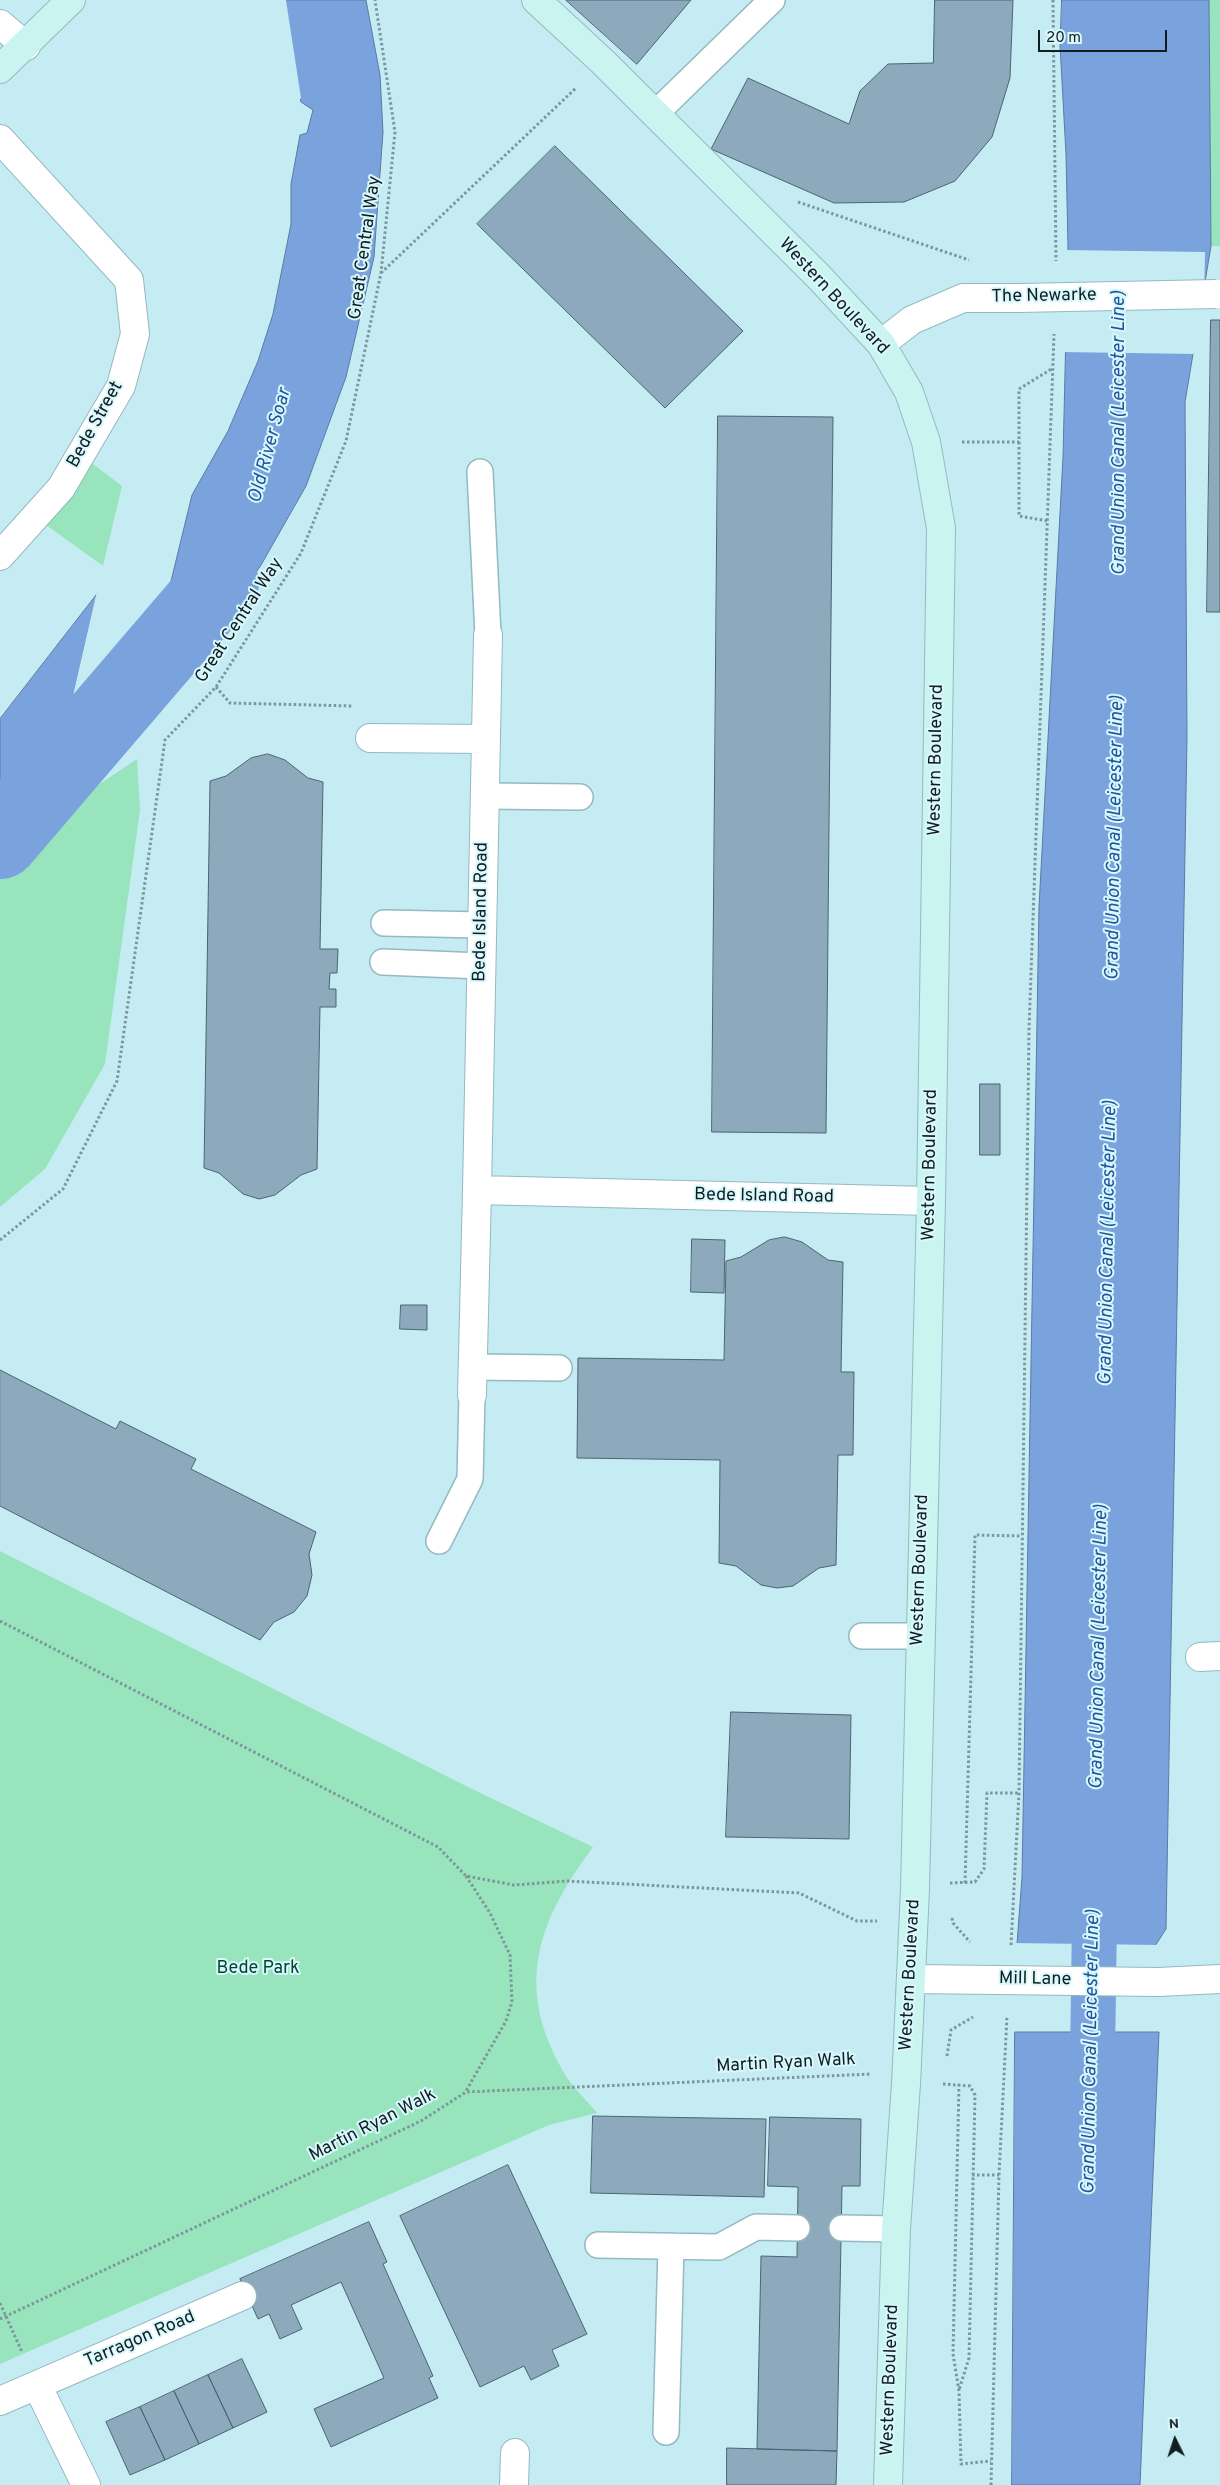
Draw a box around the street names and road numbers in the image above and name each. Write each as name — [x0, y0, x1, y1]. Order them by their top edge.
street label: Great Central Way — [345, 175, 387, 321]
street label: Western Boulevard — [773, 234, 893, 360]
street label: The Newarke — [991, 285, 1097, 309]
street label: Bede Street — [63, 378, 129, 472]
street label: Great Central Way — [191, 554, 289, 688]
street label: Western Boulevard — [925, 684, 949, 836]
street label: Bede Island Road — [470, 842, 494, 982]
street label: Western Boulevard — [919, 1089, 943, 1241]
street label: Bede Island Road — [694, 1185, 834, 1209]
street label: Western Boulevard — [908, 1494, 934, 1646]
street label: Western Boulevard — [896, 1899, 926, 2051]
street label: Mill Lane — [999, 1969, 1071, 1991]
street label: Martin Ryan Walk — [716, 2050, 856, 2078]
street label: Martin Ryan Walk — [306, 2085, 440, 2167]
street label: Western Boulevard — [878, 2304, 904, 2456]
street label: Tarragon Road — [81, 2307, 199, 2373]

